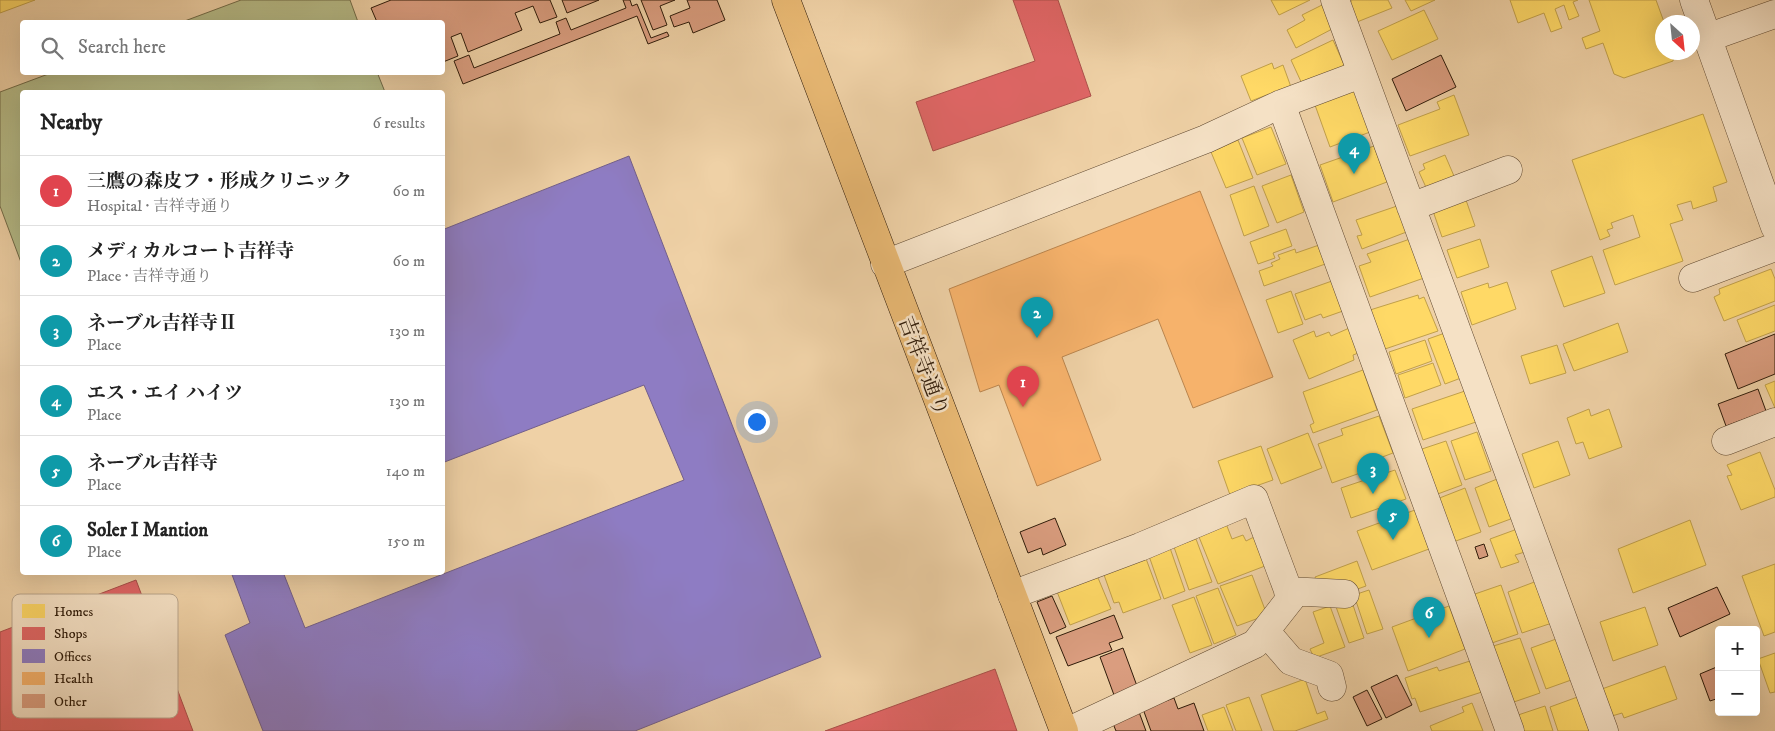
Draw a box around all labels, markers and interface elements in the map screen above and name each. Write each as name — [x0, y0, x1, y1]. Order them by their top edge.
north arrow — [1655, 15, 1700, 60]
search box — [20, 20, 445, 75]
icon: search — [38, 34, 66, 62]
text: Search here — [78, 36, 166, 59]
text: Nearby — [40, 110, 102, 136]
text: 6 results — [372, 113, 425, 133]
pin: 4 — [1338, 133, 1370, 174]
text: 三鷹の森皮フ・形成クリニック — [87, 170, 352, 193]
text: 1 — [53, 181, 59, 201]
text: 60 m — [393, 181, 425, 201]
text: Hospital · 吉祥寺通り — [87, 196, 233, 216]
text: メディカルコート吉祥寺 — [87, 240, 294, 263]
text: 2 — [52, 251, 60, 271]
text: 60 m — [393, 251, 425, 271]
text: Place · 吉祥寺通り — [87, 266, 212, 286]
pin: 2 — [1021, 297, 1053, 338]
text: ネーブル吉祥寺Ⅱ — [87, 312, 237, 335]
street label: 吉祥寺通り — [892, 313, 954, 420]
text: 3 — [53, 321, 59, 341]
text: 130 m — [389, 321, 425, 341]
text: Place — [87, 335, 121, 355]
pin: 1 — [1007, 366, 1039, 407]
text: エス・エイ ハイツ — [87, 382, 243, 405]
text: 4 — [51, 391, 61, 411]
text: 130 m — [389, 391, 425, 411]
text: Place — [87, 405, 121, 425]
your location — [744, 409, 770, 435]
text: ネーブル吉祥寺 — [87, 452, 218, 475]
pin: 3 — [1357, 453, 1389, 494]
text: 5 — [52, 461, 60, 481]
text: 140 m — [386, 461, 425, 481]
text: Place — [87, 475, 121, 495]
pin: 5 — [1377, 499, 1409, 540]
text: Soler I Mantion — [87, 519, 208, 542]
text: 6 — [52, 531, 60, 551]
text: 150 m — [387, 531, 425, 551]
text: Place — [87, 542, 121, 562]
legend — [12, 594, 178, 718]
pin: 6 — [1413, 597, 1445, 638]
text: Homes — [54, 603, 94, 621]
text: Shops — [54, 625, 87, 643]
map controls — [1715, 626, 1760, 716]
button: + — [1715, 626, 1760, 671]
text: Offices — [54, 648, 92, 666]
text: Health — [54, 670, 94, 688]
button: − — [1715, 671, 1760, 716]
text: Other — [54, 693, 87, 711]

